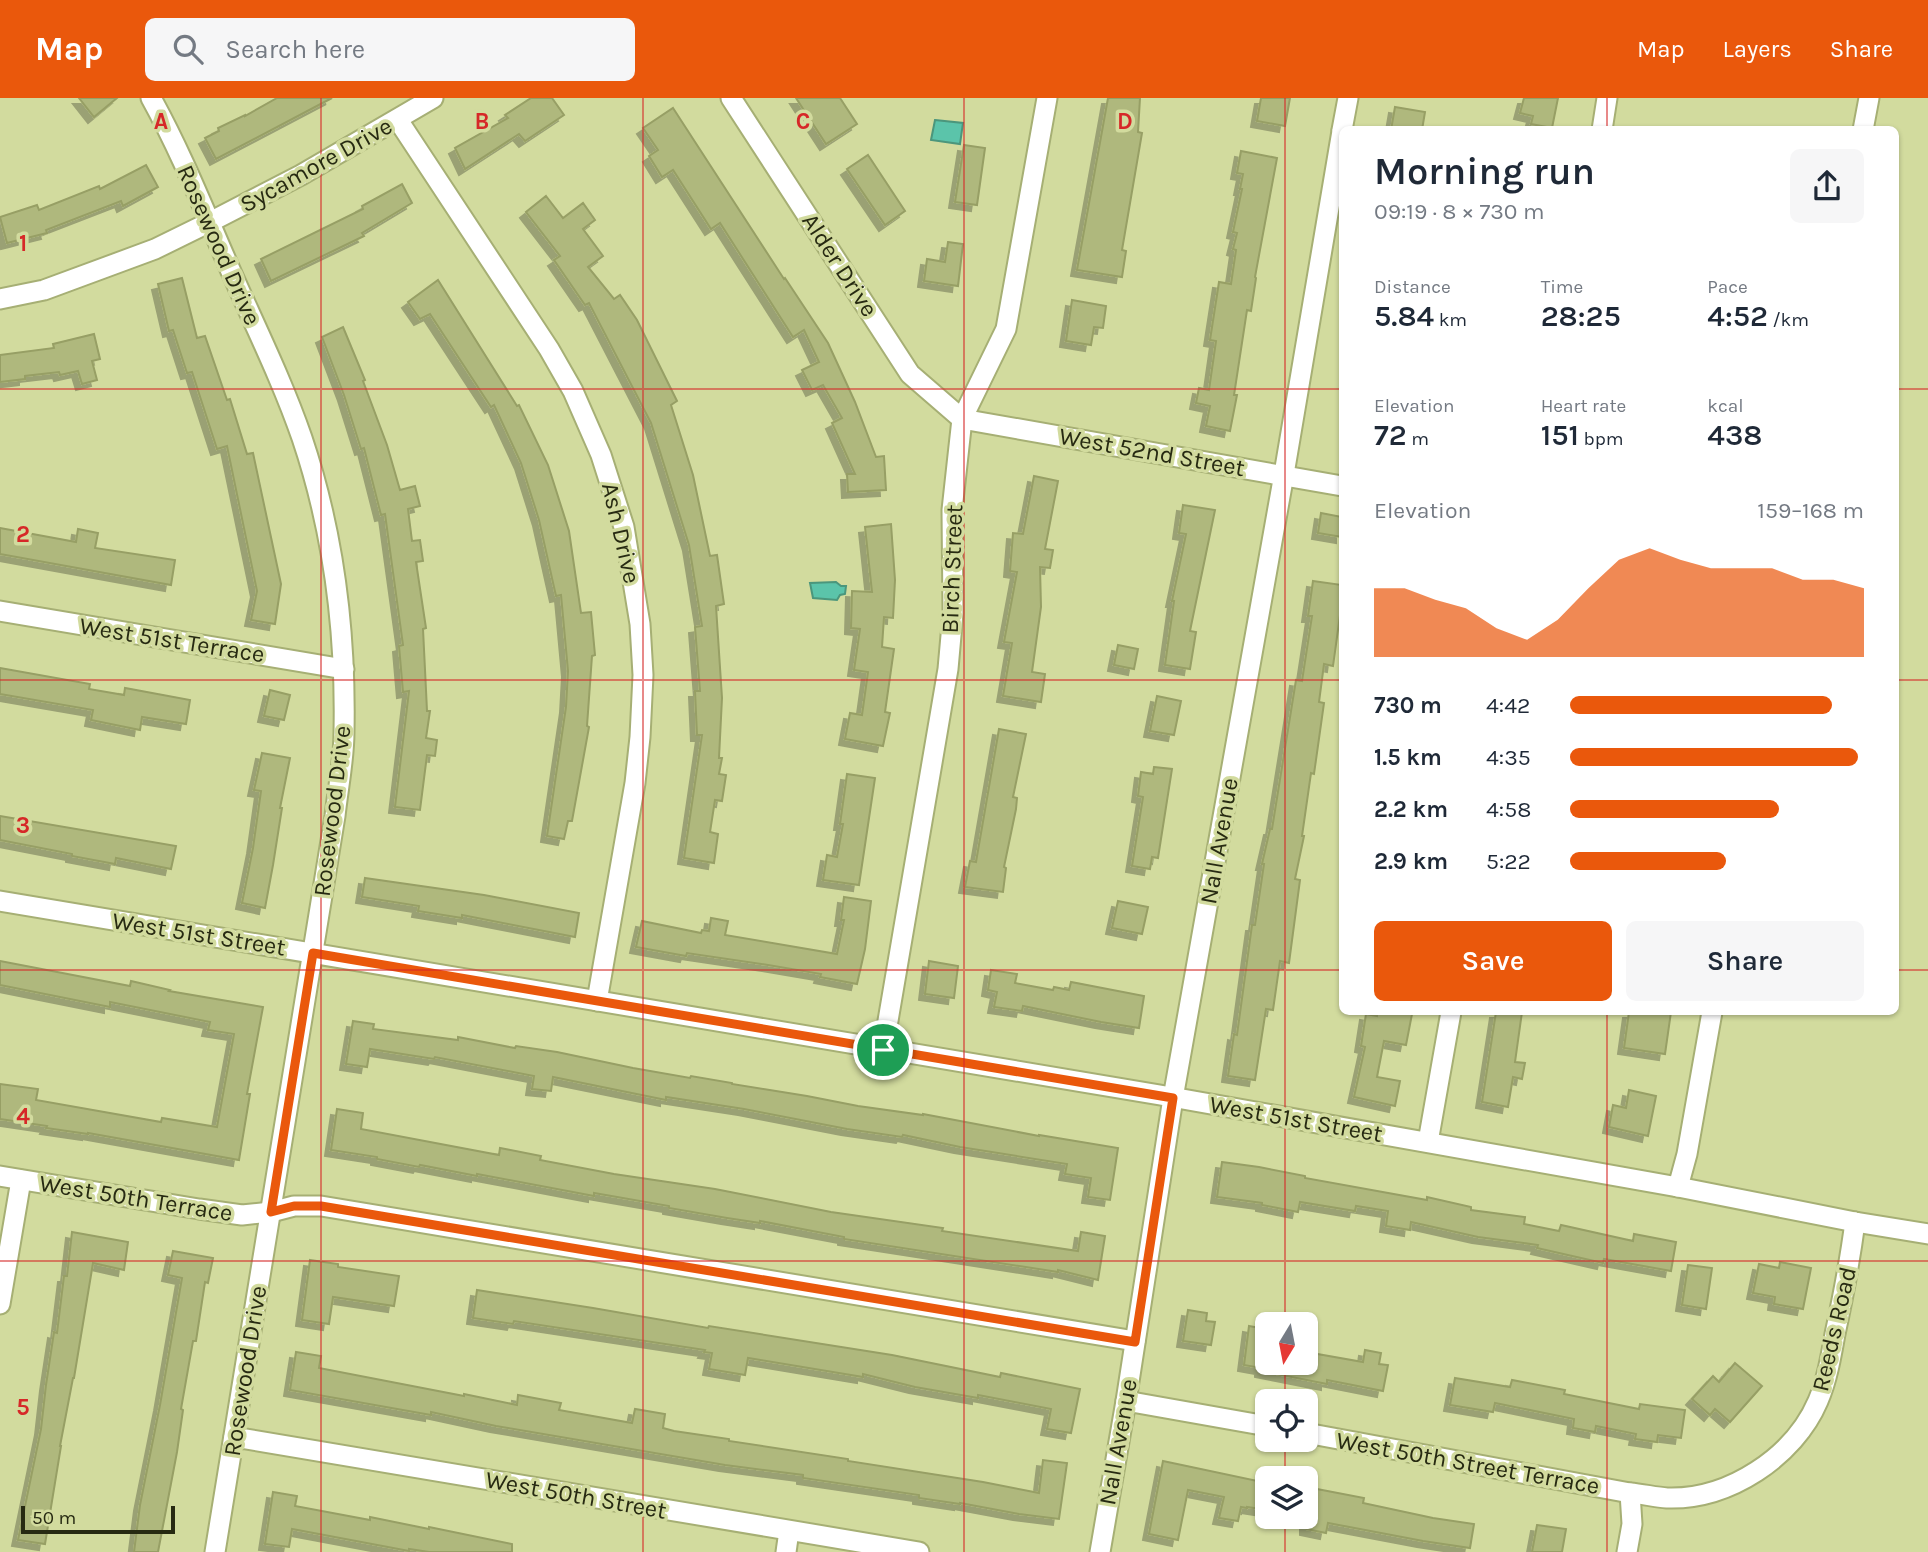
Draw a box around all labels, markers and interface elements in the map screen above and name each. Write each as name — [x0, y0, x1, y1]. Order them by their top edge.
search box — [145, 18, 635, 81]
text: Map — [35, 30, 103, 68]
icon: search — [169, 30, 207, 68]
text: Search here — [225, 34, 365, 65]
text: Map — [1637, 35, 1685, 63]
text: Layers — [1723, 35, 1792, 63]
text: Share — [1830, 35, 1893, 63]
text: A — [154, 108, 168, 135]
text: B — [475, 108, 489, 135]
text: C — [796, 108, 810, 135]
text: D — [1117, 108, 1133, 135]
street label: Sycamore Drive — [235, 112, 397, 218]
text: Morning run — [1374, 149, 1595, 194]
button: share — [1790, 149, 1864, 223]
street label: Rosewood Drive — [171, 161, 267, 329]
text: 09:19 · 8 × 730 m — [1374, 198, 1544, 225]
street label: Alder Drive — [796, 208, 884, 322]
text: 1 — [19, 230, 27, 257]
text: Distance — [1374, 276, 1451, 298]
text: Time — [1541, 276, 1583, 298]
text: Pace — [1707, 276, 1748, 298]
text: 5.84 — [1374, 298, 1434, 334]
text: 28:25 — [1541, 298, 1621, 334]
text: 4:52 — [1707, 298, 1768, 334]
text: km — [1434, 309, 1467, 331]
text: /km — [1768, 309, 1809, 331]
text: Elevation — [1374, 395, 1454, 417]
text: Heart rate — [1541, 395, 1626, 417]
text: kcal — [1707, 395, 1744, 417]
text: 72 — [1374, 417, 1407, 453]
text: 151 — [1541, 417, 1579, 453]
text: 438 — [1707, 417, 1762, 453]
street label: West 52nd Street — [1057, 422, 1247, 482]
text: m — [1407, 428, 1429, 450]
text: bpm — [1579, 428, 1624, 450]
street label: Ash Drive — [596, 480, 646, 586]
text: Elevation — [1374, 497, 1471, 524]
text: 159–168 m — [1757, 497, 1864, 524]
street label: Birch Street — [936, 504, 968, 634]
text: 2 — [16, 521, 30, 548]
street label: West 51st Terrace — [77, 612, 267, 668]
text: 730 m — [1374, 692, 1442, 719]
text: 4:42 — [1486, 692, 1530, 719]
street label: Rosewood Drive — [308, 724, 356, 898]
text: 1.5 km — [1374, 744, 1442, 771]
text: 4:35 — [1486, 744, 1531, 771]
street label: Nall Avenue — [1194, 776, 1244, 906]
text: 2.2 km — [1374, 796, 1448, 823]
text: 4:58 — [1486, 796, 1531, 823]
text: 3 — [16, 812, 30, 839]
text: 2.9 km — [1374, 848, 1448, 875]
text: 5:22 — [1486, 848, 1531, 875]
street label: West 51st Street — [110, 906, 288, 962]
button: Save — [1374, 921, 1612, 1001]
button: Share — [1626, 921, 1864, 1001]
pin — [853, 1020, 913, 1080]
icon: arrive — [864, 1031, 902, 1069]
street label: West 51st Street — [1207, 1090, 1385, 1148]
text: 4 — [16, 1103, 30, 1130]
street label: West 50th Terrace — [37, 1169, 235, 1227]
street label: Reeds Road — [1806, 1264, 1862, 1394]
street label: Rosewood Drive — [218, 1284, 272, 1458]
north arrow — [1255, 1312, 1318, 1376]
map controls — [1255, 1312, 1318, 1529]
street label: Nall Avenue — [1093, 1377, 1143, 1507]
button: locate — [1255, 1389, 1318, 1452]
text: 5 — [16, 1394, 30, 1421]
street label: West 50th Street Terrace — [1334, 1426, 1602, 1500]
street label: West 50th Street — [483, 1465, 669, 1525]
button: layers — [1255, 1466, 1318, 1529]
scale bar — [21, 1503, 175, 1535]
text: 50 m — [32, 1507, 76, 1529]

